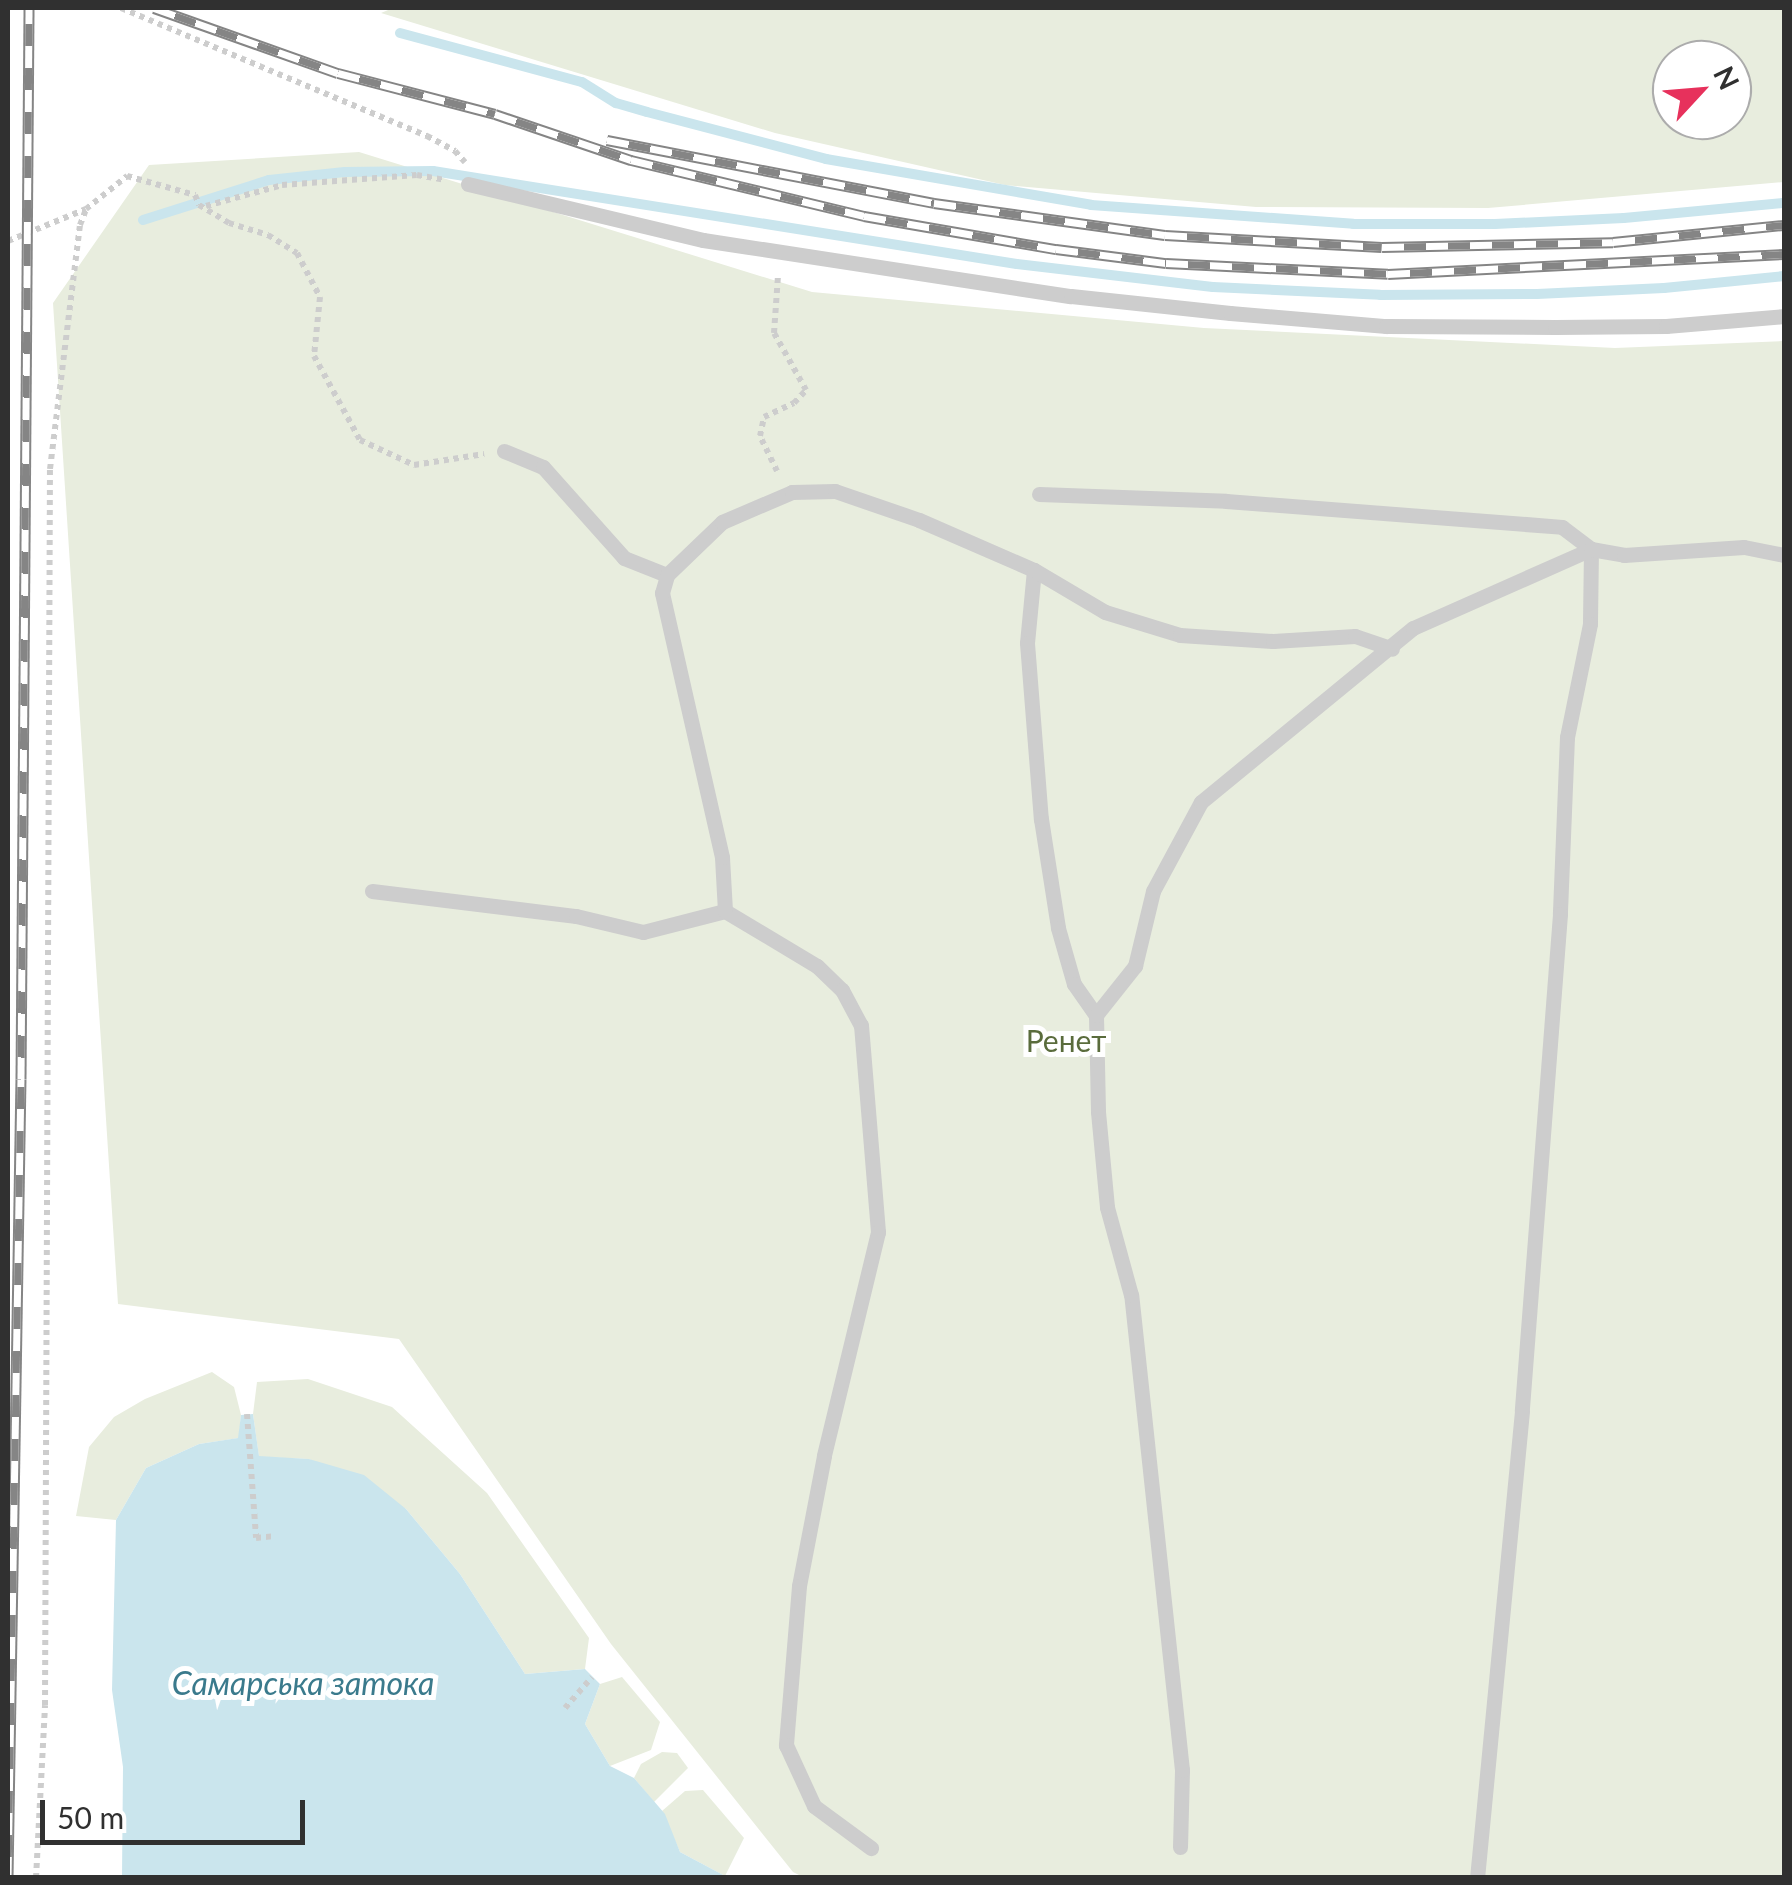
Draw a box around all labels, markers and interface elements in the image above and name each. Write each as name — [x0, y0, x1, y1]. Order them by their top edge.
north arrow — [1652, 40, 1752, 140]
text: N — [1707, 61, 1747, 95]
park label: Ренет — [1026, 1022, 1106, 1058]
water label: Самарська затока — [172, 1664, 434, 1702]
scale bar — [45, 1780, 310, 1842]
text: 50 m — [57, 1799, 124, 1835]

